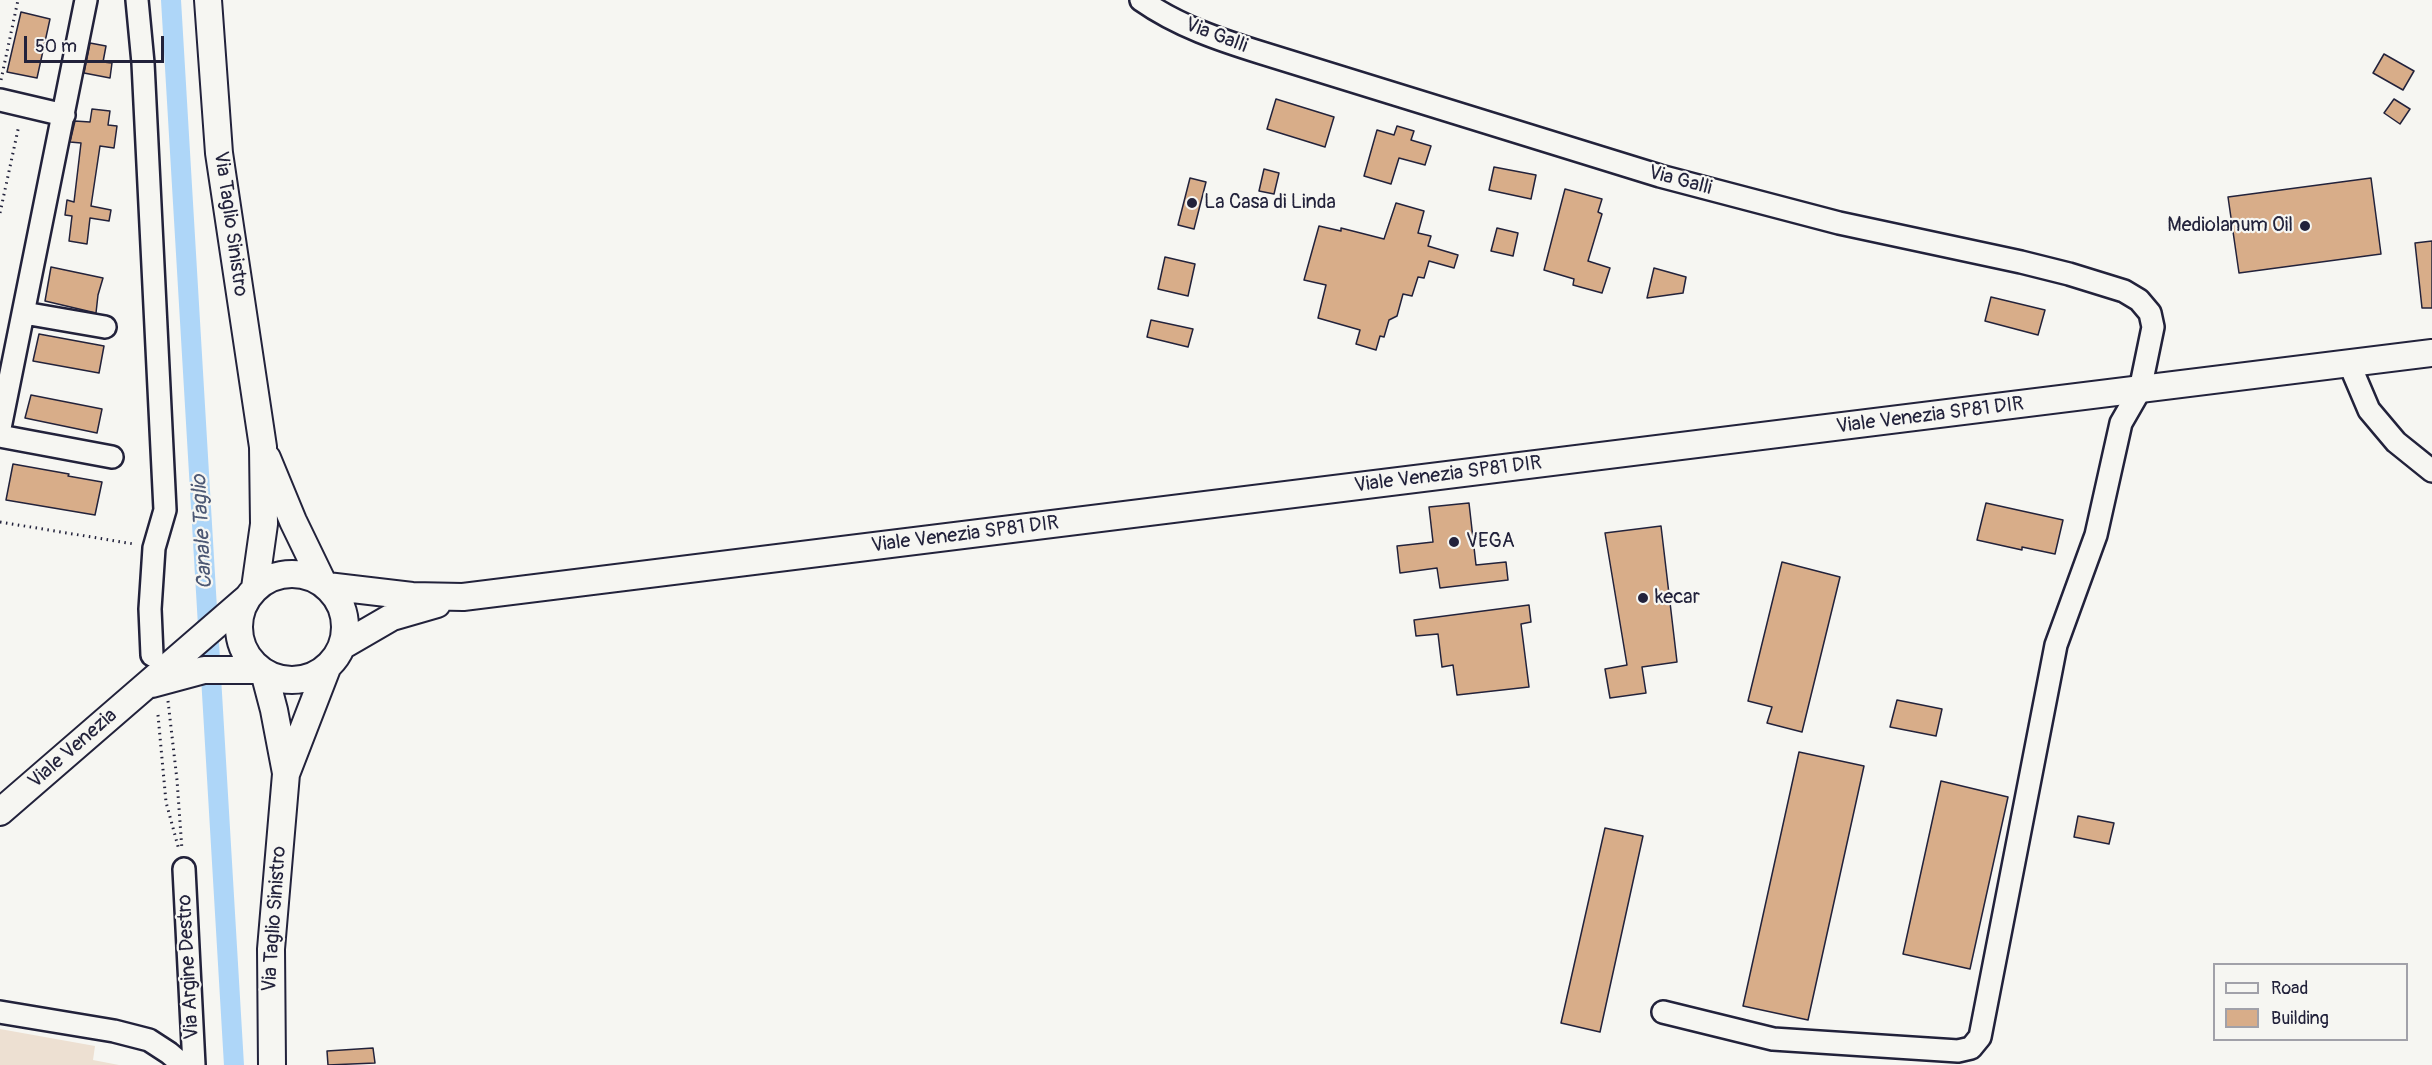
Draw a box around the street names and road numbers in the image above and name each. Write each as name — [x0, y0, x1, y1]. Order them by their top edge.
street label: Via Galli — [1181, 13, 1251, 59]
street label: Via Taglio Sinistro — [208, 150, 252, 298]
street label: Via Galli — [1646, 161, 1714, 201]
street label: Viale Venezia SP81 DIR — [1835, 393, 2025, 439]
street label: Viale Venezia SP81 DIR — [1353, 452, 1543, 498]
street label: Viale Venezia SP81 DIR — [870, 512, 1060, 558]
street label: Viale Venezia — [24, 704, 122, 794]
street label: Via Taglio Sinistro — [258, 845, 292, 993]
street label: Via Argine Destro — [173, 894, 205, 1040]

